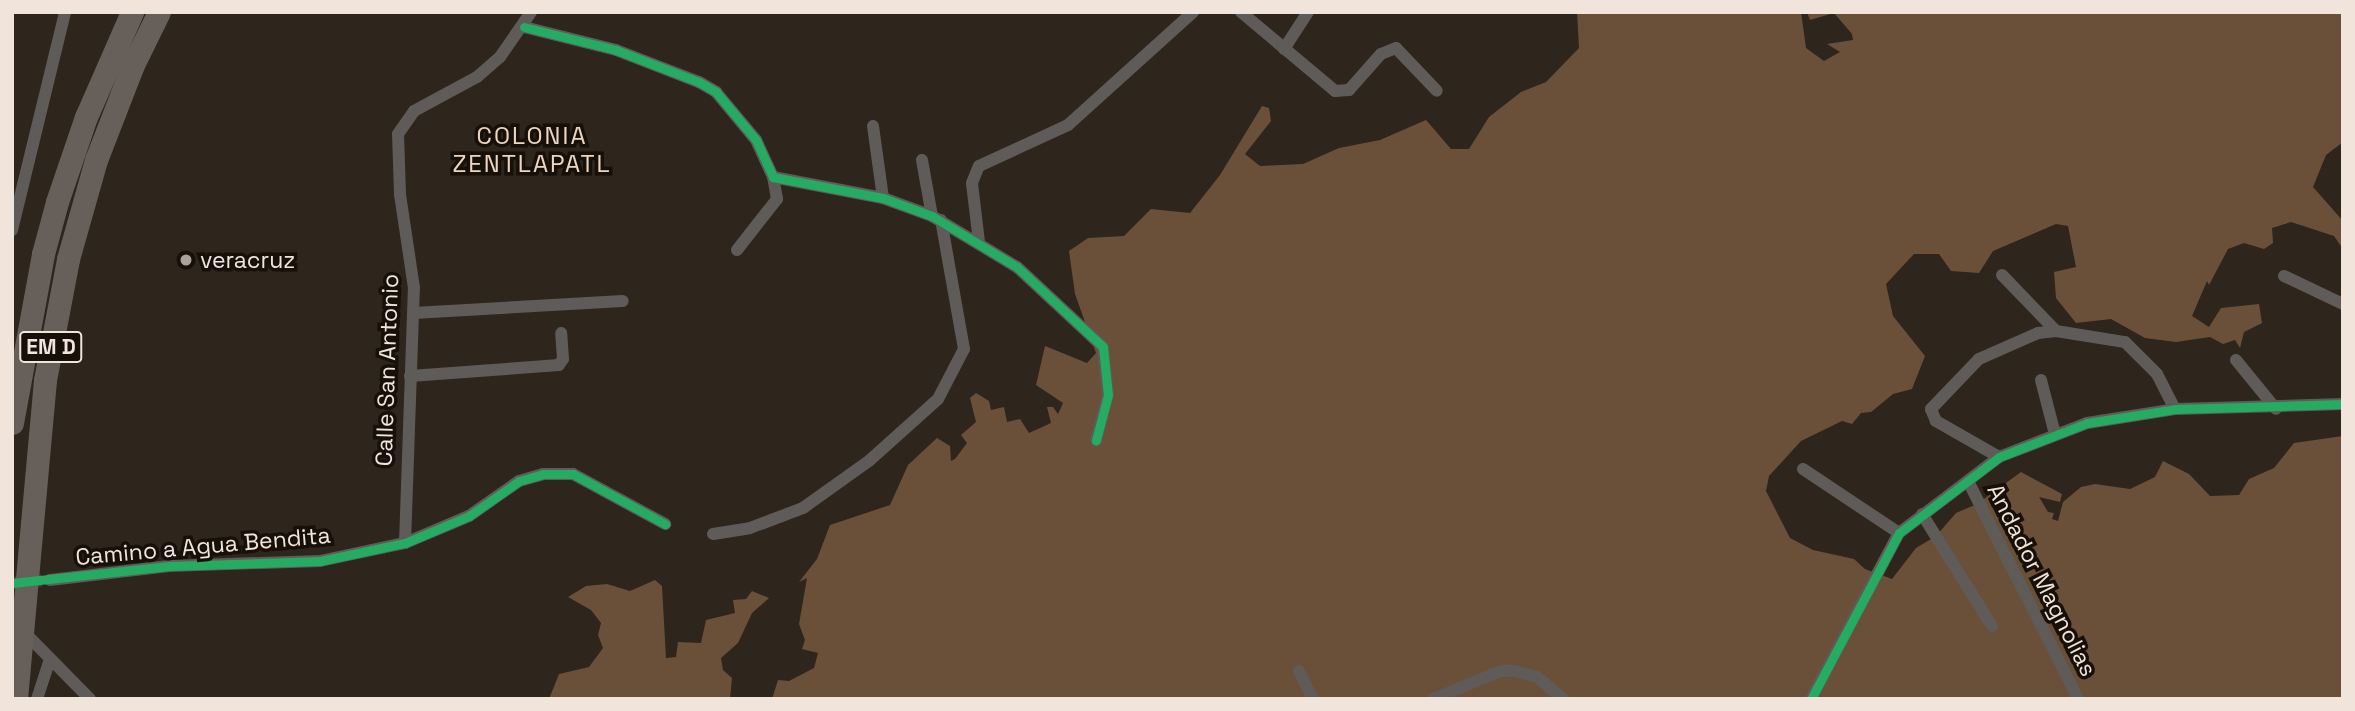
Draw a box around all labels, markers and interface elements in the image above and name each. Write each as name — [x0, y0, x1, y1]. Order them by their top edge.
district label: COLONIA ZENTLAPATL — [454, 122, 610, 178]
place label: veracruz — [200, 246, 295, 274]
marker: veracruz — [178, 252, 194, 268]
street label: Calle San Antonio — [370, 273, 404, 467]
road number: EM D — [18, 330, 84, 364]
street label: Andador Magnolias — [1982, 479, 2102, 681]
street label: Camino a Agua Bendita — [74, 521, 332, 571]

